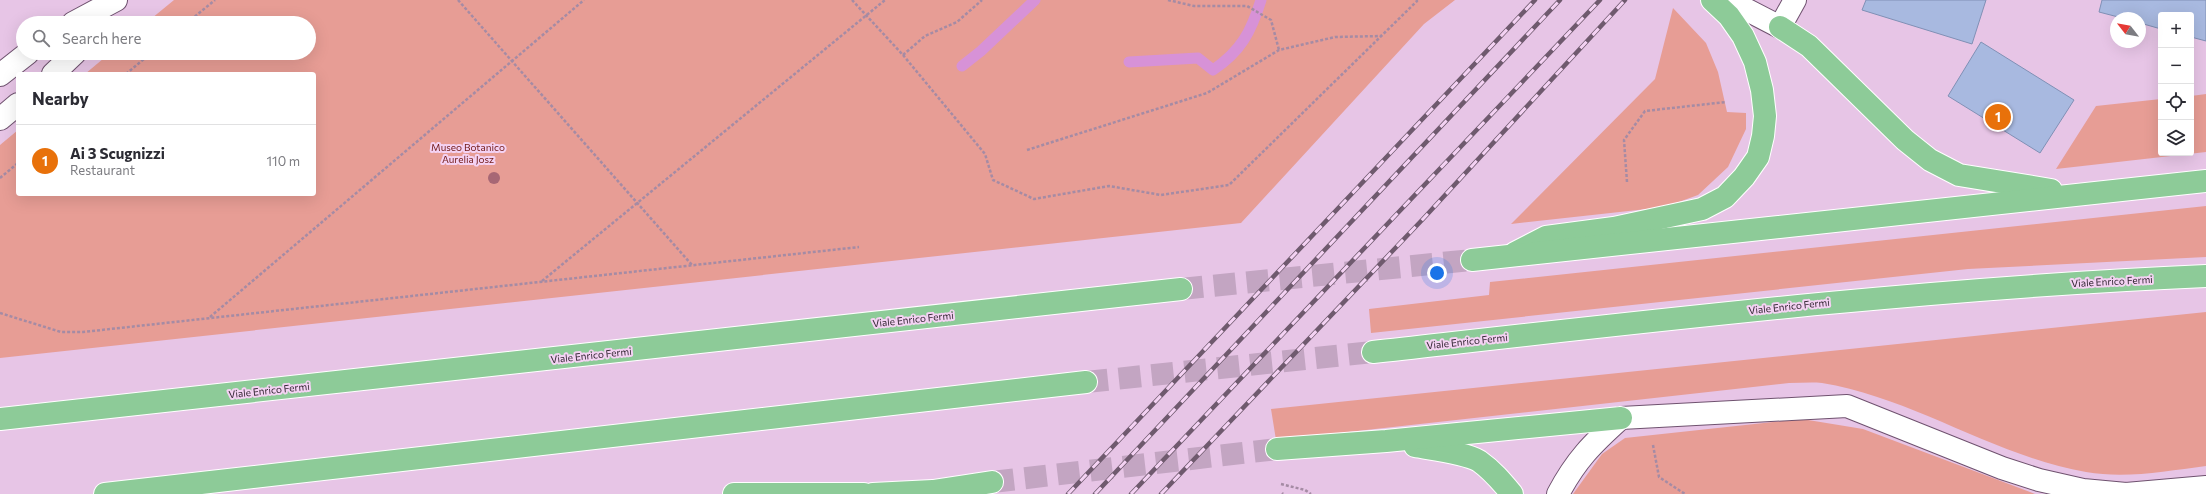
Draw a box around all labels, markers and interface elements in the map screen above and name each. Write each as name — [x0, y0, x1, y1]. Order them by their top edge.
north arrow — [2110, 12, 2146, 48]
map controls — [2158, 12, 2194, 156]
button: + — [2158, 12, 2194, 48]
search box — [16, 16, 316, 60]
icon: search — [30, 27, 52, 49]
text: Search here — [62, 29, 141, 47]
button: − — [2158, 48, 2194, 84]
button: locate — [2158, 84, 2194, 120]
text: Nearby — [32, 88, 89, 109]
pin: 1 — [1985, 102, 2011, 132]
button: layers — [2158, 120, 2194, 156]
park label: Museo Botanico Aurelia Josz — [431, 141, 505, 165]
text: Ai 3 Scugnizzi — [70, 144, 165, 162]
text: 1 — [42, 153, 48, 169]
text: 110 m — [267, 153, 300, 169]
text: Restaurant — [70, 162, 135, 178]
your location — [1427, 263, 1447, 283]
street label: Viale Enrico Fermi — [2071, 273, 2153, 289]
street label: Viale Enrico Fermi — [1748, 296, 1830, 316]
street label: Viale Enrico Fermi — [872, 309, 954, 329]
street label: Viale Enrico Fermi — [1426, 331, 1508, 351]
street label: Viale Enrico Fermi — [550, 345, 632, 365]
street label: Viale Enrico Fermi — [228, 380, 310, 400]

